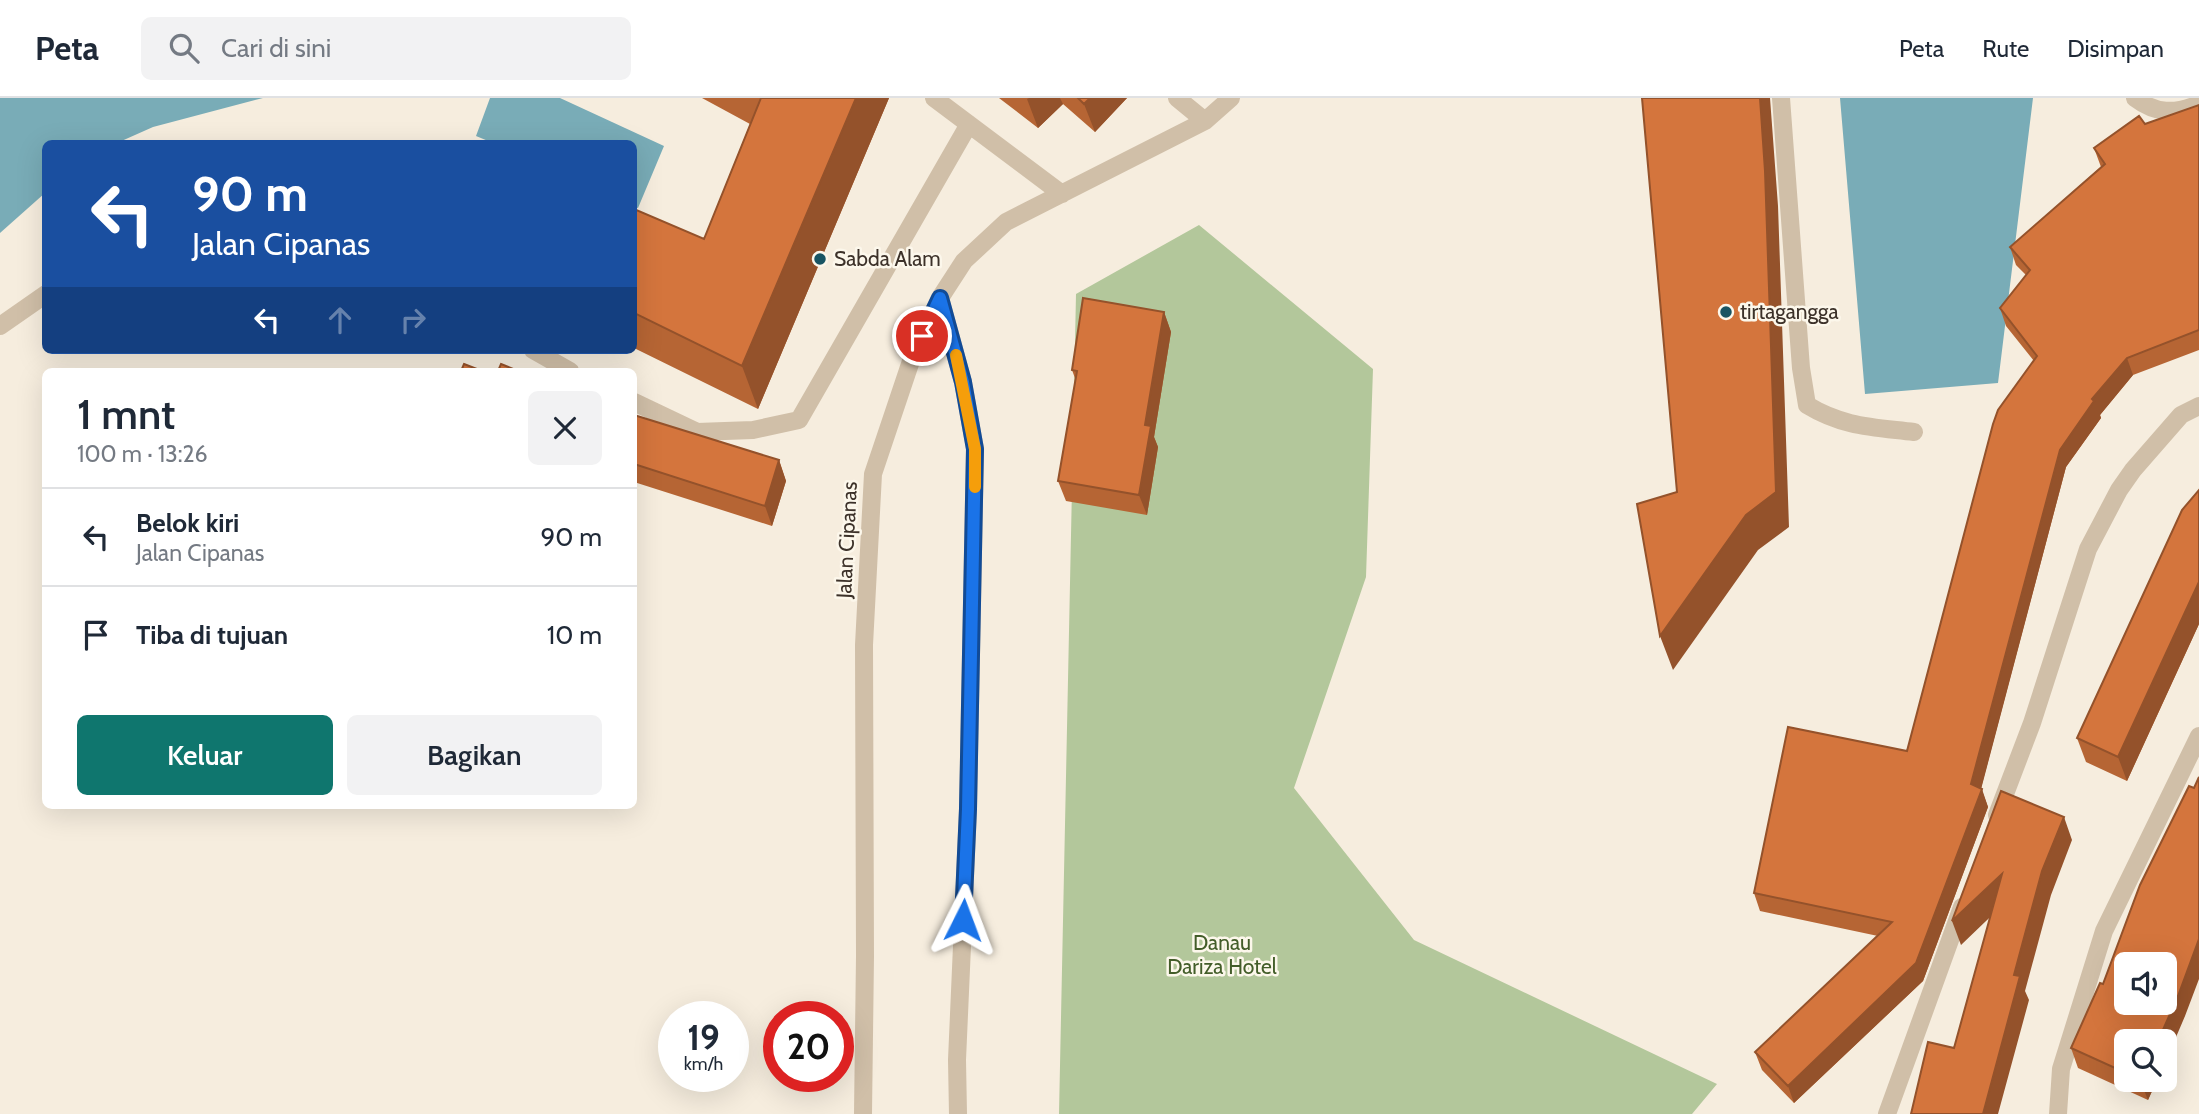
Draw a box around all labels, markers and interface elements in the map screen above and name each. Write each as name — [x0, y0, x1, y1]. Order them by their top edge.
search box — [141, 17, 631, 80]
text: Peta — [35, 28, 99, 68]
icon: search — [165, 29, 203, 67]
text: Cari di sini — [221, 32, 331, 64]
text: Peta — [1899, 34, 1944, 63]
text: Rute — [1982, 34, 2029, 63]
text: Disimpan — [2067, 34, 2164, 63]
text: 90 m — [192, 164, 308, 223]
icon: left — [77, 168, 168, 259]
text: Jalan Cipanas — [192, 224, 370, 263]
place label: Sabda Alam — [834, 246, 941, 271]
marker: Sabda Alam — [812, 251, 828, 267]
place label: tirtagangga — [1740, 299, 1839, 324]
icon: left — [248, 301, 286, 339]
icon: ahead — [321, 301, 359, 339]
icon: right — [394, 301, 432, 339]
marker: tirtagangga — [1718, 304, 1734, 320]
pin — [892, 306, 952, 366]
icon: arrive — [903, 317, 941, 355]
text: 1 mnt — [77, 388, 175, 440]
button: close — [528, 391, 602, 465]
text: 100 m · 13:26 — [77, 440, 208, 468]
street label: Jalan Cipanas — [831, 481, 862, 600]
text: Belok kiri — [136, 507, 239, 539]
icon: left — [77, 518, 115, 556]
text: 90 m — [540, 521, 602, 553]
text: Jalan Cipanas — [136, 539, 264, 567]
icon: arrive — [77, 616, 115, 654]
text: Tiba di tujuan — [136, 619, 288, 651]
text: 10 m — [547, 619, 602, 651]
button: Keluar — [77, 715, 333, 795]
button: Bagikan — [347, 715, 602, 795]
position arrow — [926, 883, 1000, 957]
park label: Danau Dariza Hotel — [1167, 930, 1277, 979]
map controls — [2114, 952, 2177, 1092]
button: sound — [2114, 952, 2177, 1015]
speed limit sign: 20 — [763, 1001, 854, 1092]
text: 19 — [687, 1016, 720, 1059]
button: search — [2114, 1029, 2177, 1092]
text: km/h — [684, 1053, 723, 1075]

